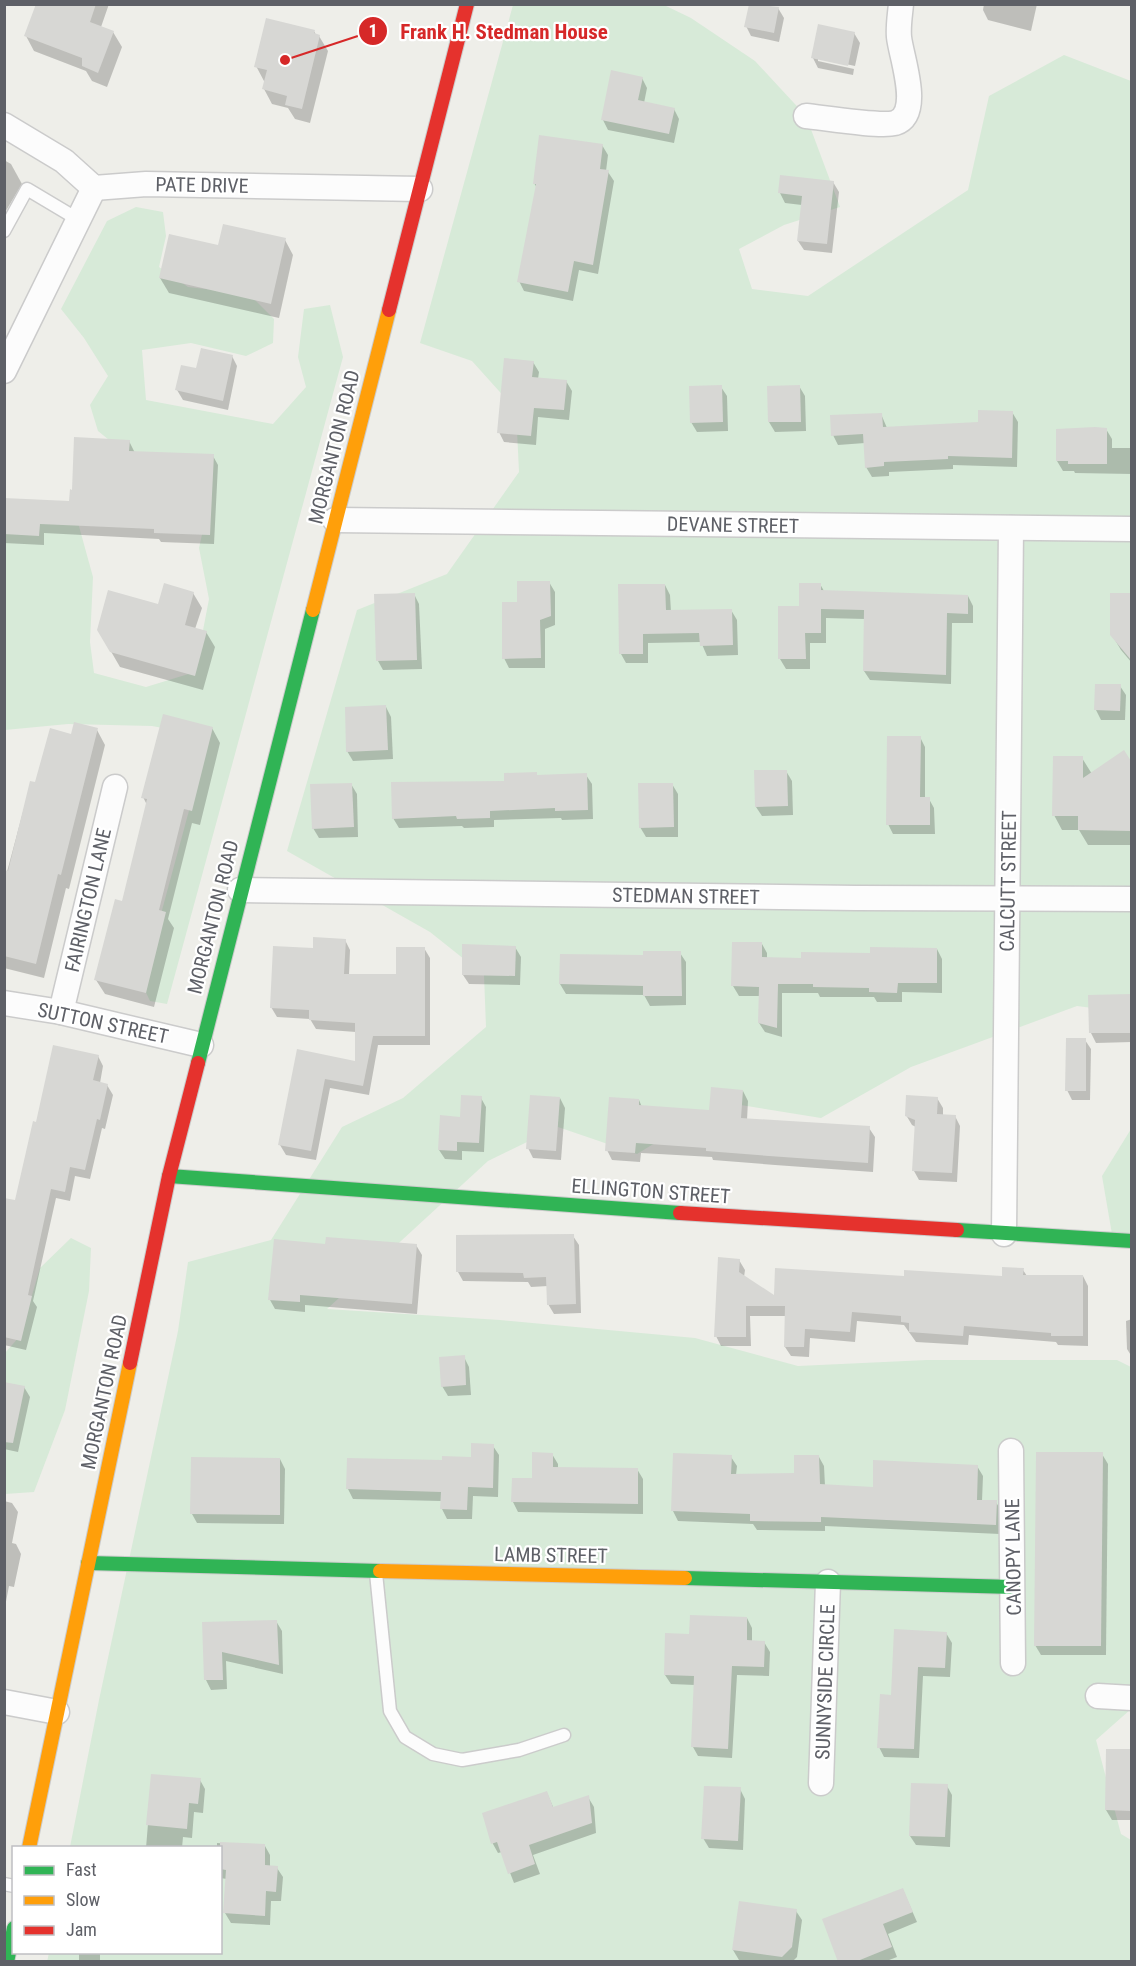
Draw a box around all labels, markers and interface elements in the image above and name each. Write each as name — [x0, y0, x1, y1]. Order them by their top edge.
callout: Frank H. Stedman House — [358, 12, 620, 51]
text: 1 — [368, 20, 378, 41]
text: Frank H. Stedman House — [400, 20, 608, 44]
street label: PATE DRIVE — [155, 172, 249, 198]
street label: MORGANTON ROAD — [303, 368, 365, 526]
street label: DEVANE STREET — [667, 512, 799, 538]
street label: CALCUTT STREET — [995, 810, 1021, 952]
street label: FAIRINGTON LANE — [60, 826, 116, 974]
street label: MORGANTON ROAD — [182, 838, 244, 996]
street label: STEDMAN STREET — [612, 883, 760, 909]
street label: SUTTON STREET — [35, 997, 171, 1049]
street label: ELLINGTON STREET — [571, 1173, 731, 1209]
street label: MORGANTON ROAD — [76, 1312, 132, 1472]
street label: CANOPY LANE — [1000, 1498, 1026, 1616]
street label: LAMB STREET — [494, 1542, 608, 1568]
street label: SUNNYSIDE CIRCLE — [810, 1604, 840, 1760]
legend — [12, 1846, 222, 1954]
text: Fast — [66, 1859, 97, 1880]
text: Slow — [66, 1889, 101, 1910]
text: Jam — [66, 1919, 97, 1940]

